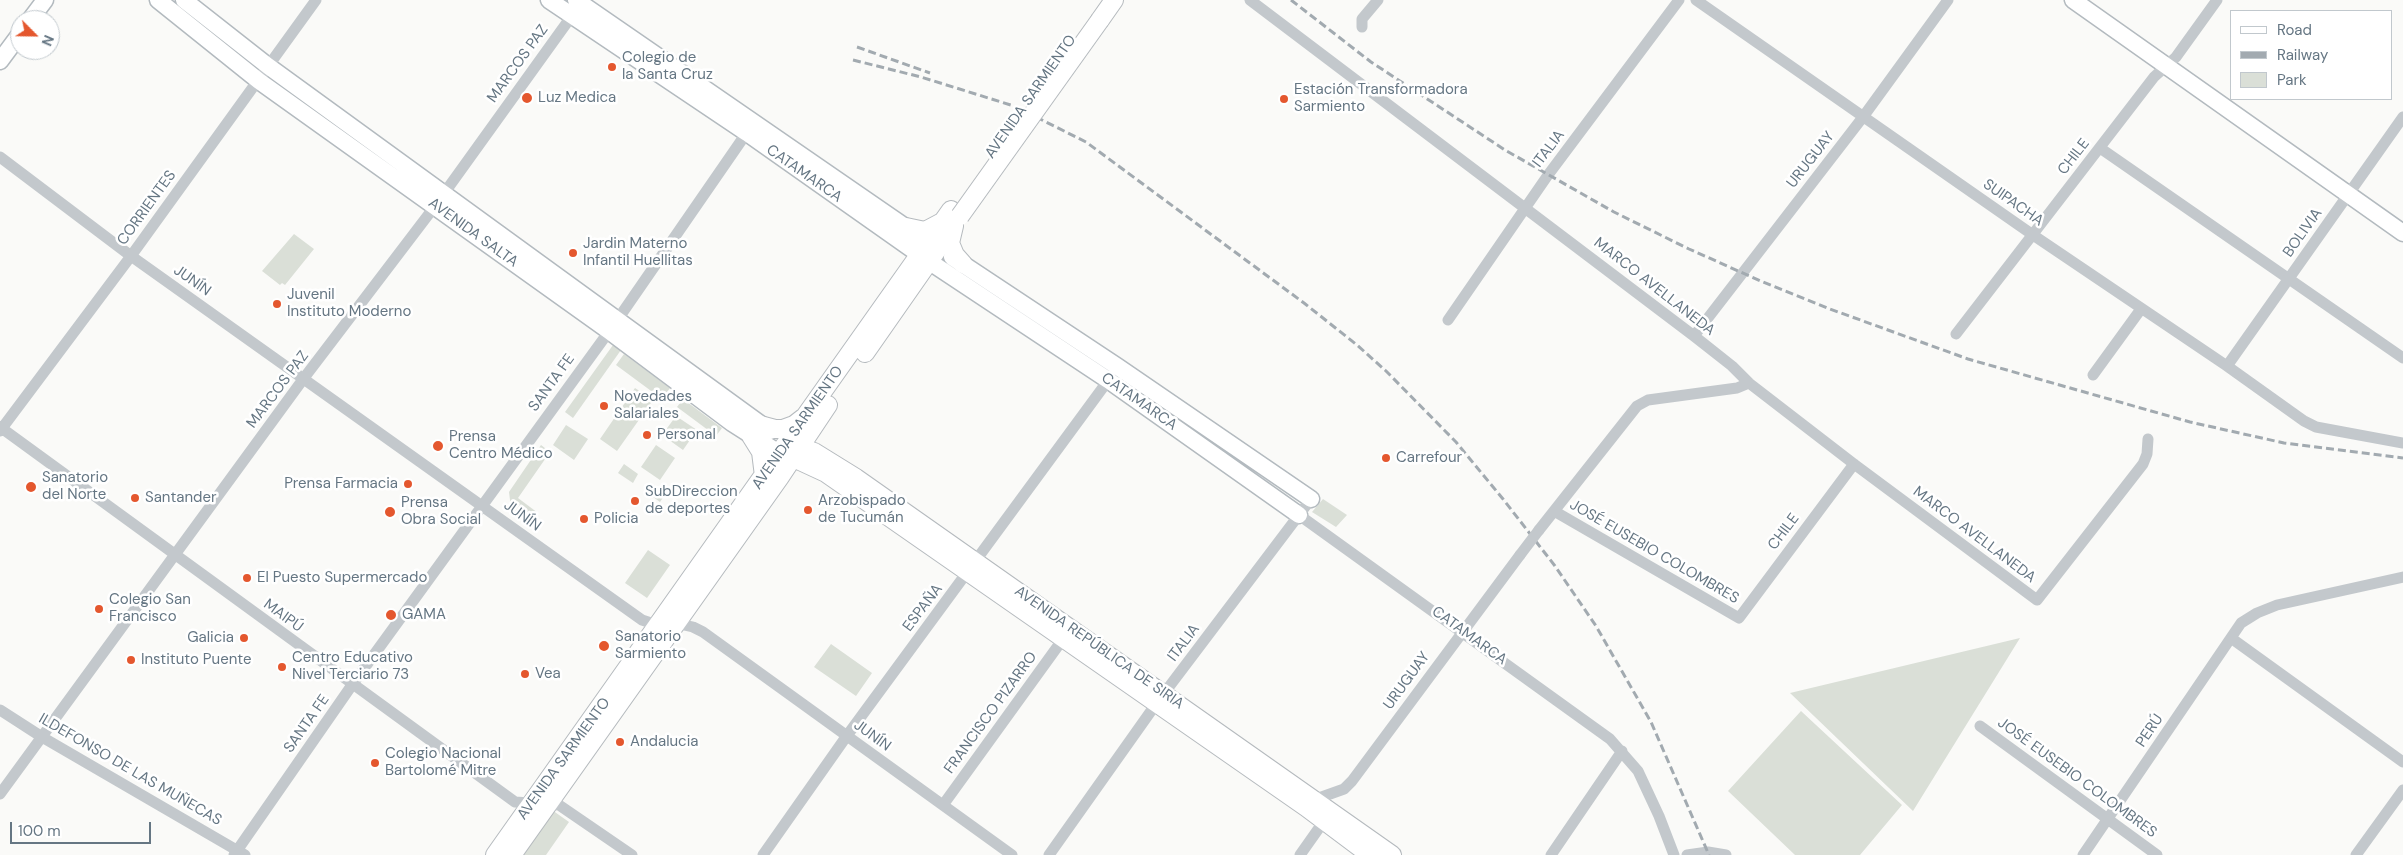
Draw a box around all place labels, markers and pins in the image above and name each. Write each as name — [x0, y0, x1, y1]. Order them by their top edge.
place label: Colegio de la Santa Cruz — [622, 49, 713, 84]
marker: Colegio de la Santa Cruz — [606, 61, 618, 73]
place label: Estación Transformadora Sarmiento — [1294, 81, 1468, 116]
place label: Luz Medica — [538, 89, 616, 107]
marker: Luz Medica — [520, 91, 534, 105]
marker: Estación Transformadora Sarmiento — [1278, 93, 1290, 105]
place label: Jardin Materno Infantil Huellitas — [583, 235, 693, 270]
marker: Jardin Materno Infantil Huellitas — [567, 247, 579, 259]
place label: Juvenil Instituto Moderno — [287, 286, 411, 321]
marker: Juvenil Instituto Moderno — [271, 298, 283, 310]
place label: Novedades Salariales — [614, 388, 692, 423]
marker: Novedades Salariales — [598, 400, 610, 412]
place label: Personal — [657, 426, 716, 444]
place label: Prensa Centro Médico — [449, 428, 553, 463]
marker: Personal — [641, 429, 653, 441]
marker: Prensa Centro Médico — [431, 439, 445, 453]
place label: Carrefour — [1396, 449, 1462, 467]
marker: Carrefour — [1380, 452, 1392, 464]
place label: Sanatorio del Norte — [42, 469, 108, 504]
place label: Prensa Farmacia — [284, 475, 398, 493]
marker: Prensa Farmacia — [402, 478, 414, 490]
marker: Sanatorio del Norte — [24, 480, 38, 494]
place label: SubDireccion de deportes — [645, 483, 738, 518]
place label: Santander — [145, 489, 217, 507]
marker: Santander — [129, 492, 141, 504]
place label: Arzobispado de Tucumán — [818, 492, 906, 527]
place label: Prensa Obra Social — [401, 494, 481, 529]
marker: SubDireccion de deportes — [629, 495, 641, 507]
marker: Arzobispado de Tucumán — [802, 504, 814, 516]
marker: Prensa Obra Social — [383, 505, 397, 519]
place label: Policia — [594, 510, 638, 528]
marker: Policia — [578, 513, 590, 525]
place label: El Puesto Supermercado — [257, 569, 427, 587]
marker: El Puesto Supermercado — [241, 572, 253, 584]
place label: Colegio San Francisco — [109, 591, 191, 626]
marker: Colegio San Francisco — [93, 603, 105, 615]
place label: GAMA — [402, 606, 446, 624]
marker: GAMA — [384, 608, 398, 622]
place label: Sanatorio Sarmiento — [615, 628, 686, 663]
place label: Galicia — [187, 629, 234, 647]
marker: Galicia — [238, 632, 250, 644]
marker: Sanatorio Sarmiento — [597, 639, 611, 653]
place label: Centro Educativo Nivel Terciario 73 — [292, 649, 413, 684]
place label: Instituto Puente — [141, 651, 251, 669]
marker: Instituto Puente — [125, 654, 137, 666]
marker: Centro Educativo Nivel Terciario 73 — [276, 661, 288, 673]
place label: Vea — [535, 665, 561, 683]
marker: Vea — [519, 668, 531, 680]
place label: Andalucia — [630, 733, 698, 751]
marker: Andalucia — [614, 736, 626, 748]
place label: Colegio Nacional Bartolomé Mitre — [385, 745, 501, 780]
marker: Colegio Nacional Bartolomé Mitre — [369, 757, 381, 769]

